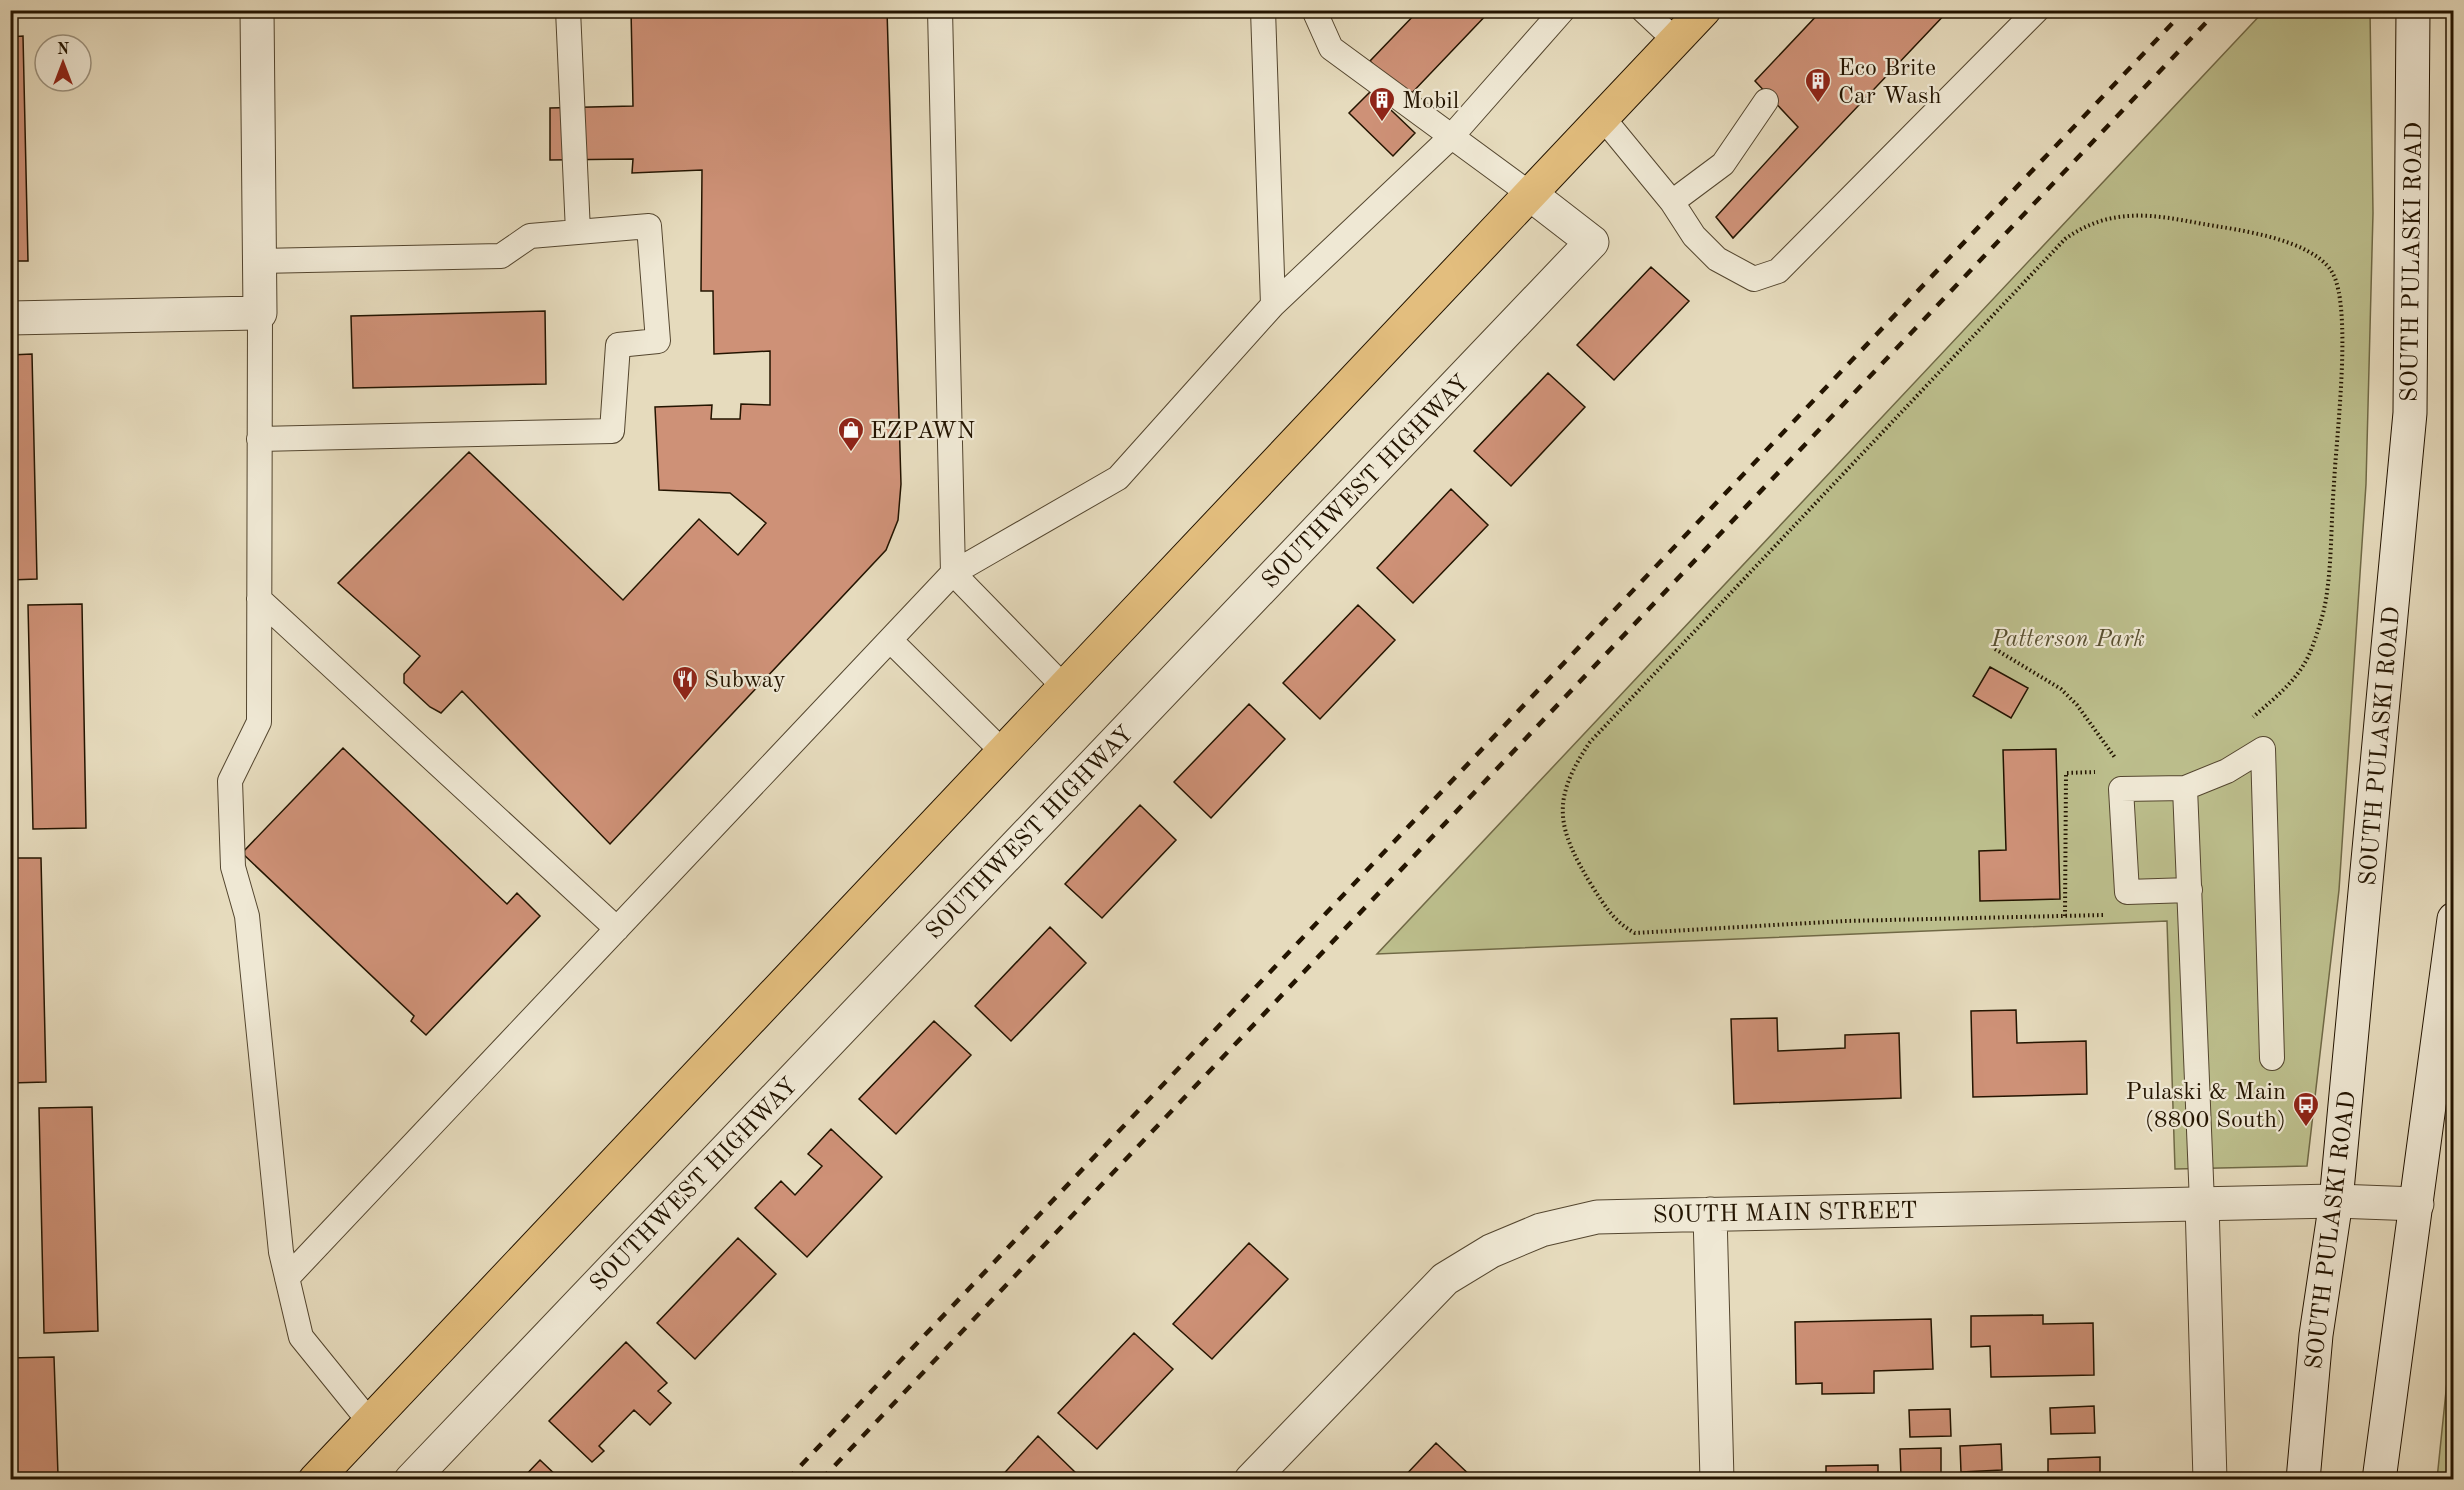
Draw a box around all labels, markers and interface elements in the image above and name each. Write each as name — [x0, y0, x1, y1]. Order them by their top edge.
north arrow — [33, 33, 93, 93]
text: N — [57, 42, 70, 58]
place label: Eco Brite Car Wash — [1838, 57, 1942, 109]
building icon: Eco Brite Car Wash — [1803, 66, 1833, 104]
building icon: Mobil — [1367, 85, 1397, 123]
place label: Mobil — [1402, 90, 1459, 114]
street label: SOUTH PULASKI ROAD — [2399, 122, 2427, 402]
street label: SOUTHWEST HIGHWAY — [1258, 371, 1475, 594]
shop icon: EZPAWN — [836, 415, 866, 453]
place label: EZPAWN — [870, 420, 975, 444]
street label: SOUTH PULASKI ROAD — [2357, 606, 2405, 887]
park label: Patterson Park — [1990, 628, 2145, 652]
restaurant icon: Subway — [670, 664, 700, 702]
place label: Subway — [704, 669, 786, 693]
street label: SOUTHWEST HIGHWAY — [922, 722, 1139, 945]
street label: SOUTHWEST HIGHWAY — [586, 1074, 803, 1297]
place label: Pulaski & Main (8800 South) — [2125, 1081, 2286, 1133]
bus stop icon: Pulaski & Main (8800 South) — [2291, 1090, 2321, 1128]
street label: SOUTH PULASKI ROAD — [2303, 1090, 2361, 1371]
street label: SOUTH MAIN STREET — [1652, 1200, 1918, 1228]

